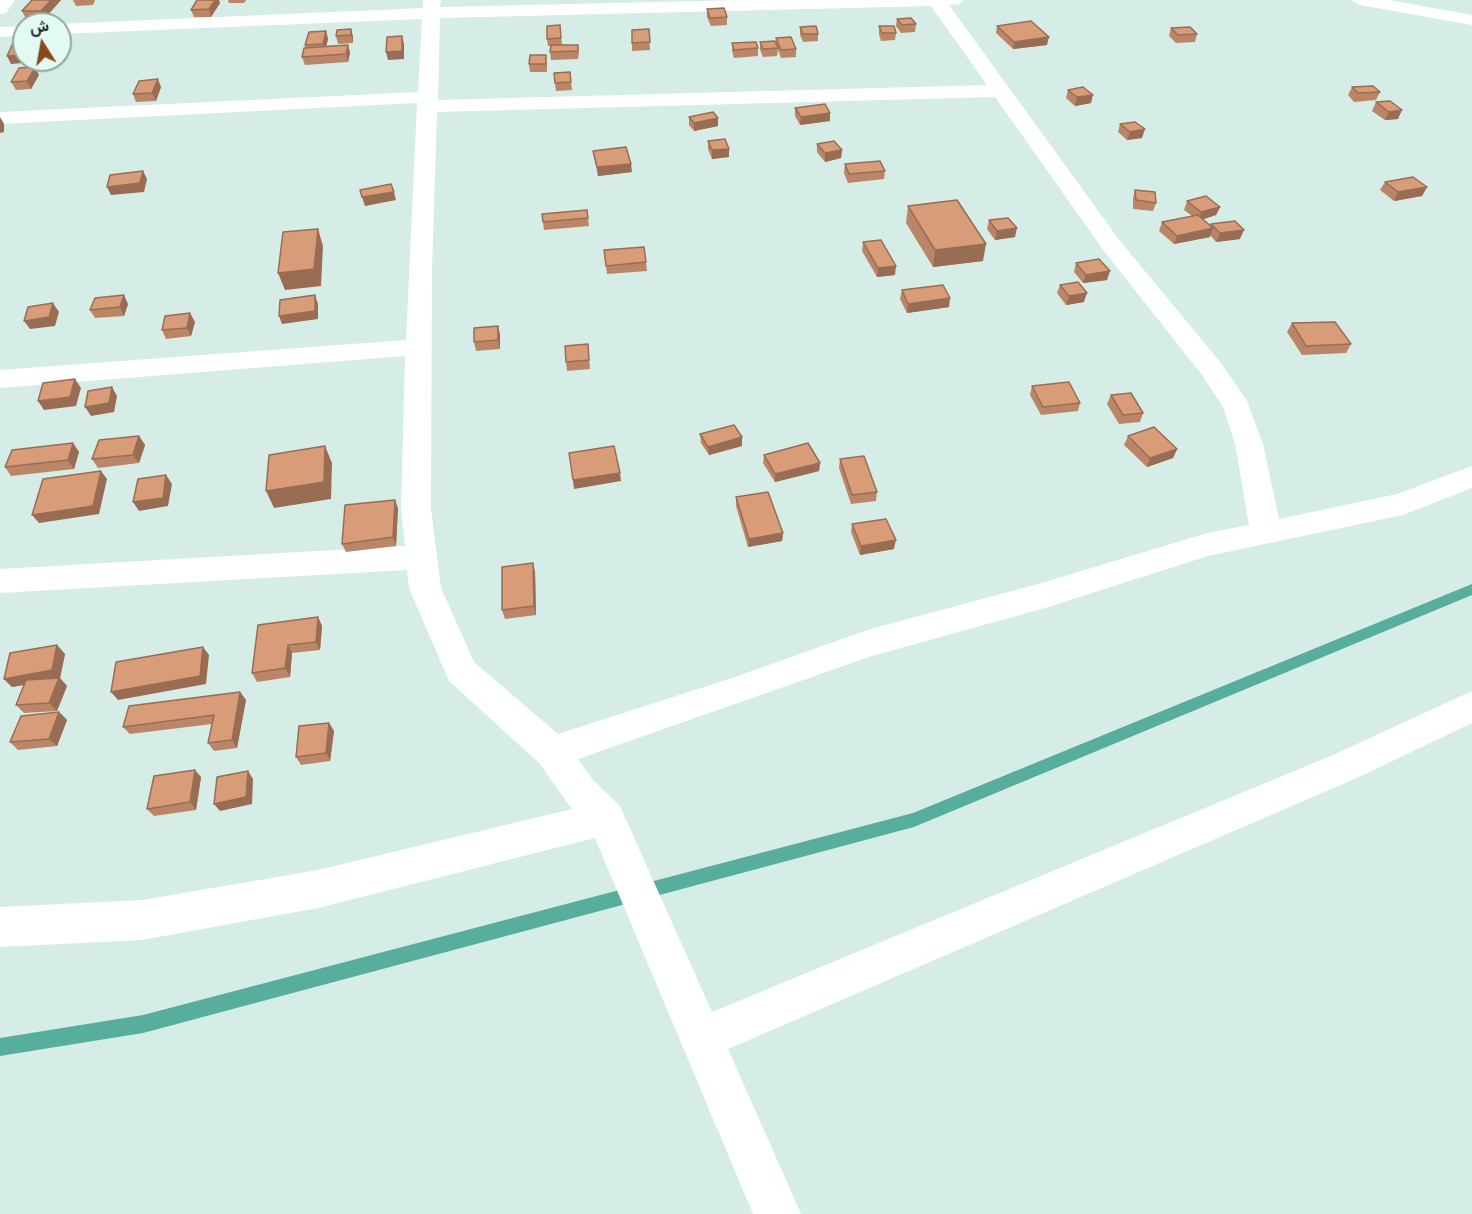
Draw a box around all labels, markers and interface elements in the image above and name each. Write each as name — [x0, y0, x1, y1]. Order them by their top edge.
north arrow — [12, 12, 72, 72]
text: ش — [27, 14, 50, 39]

